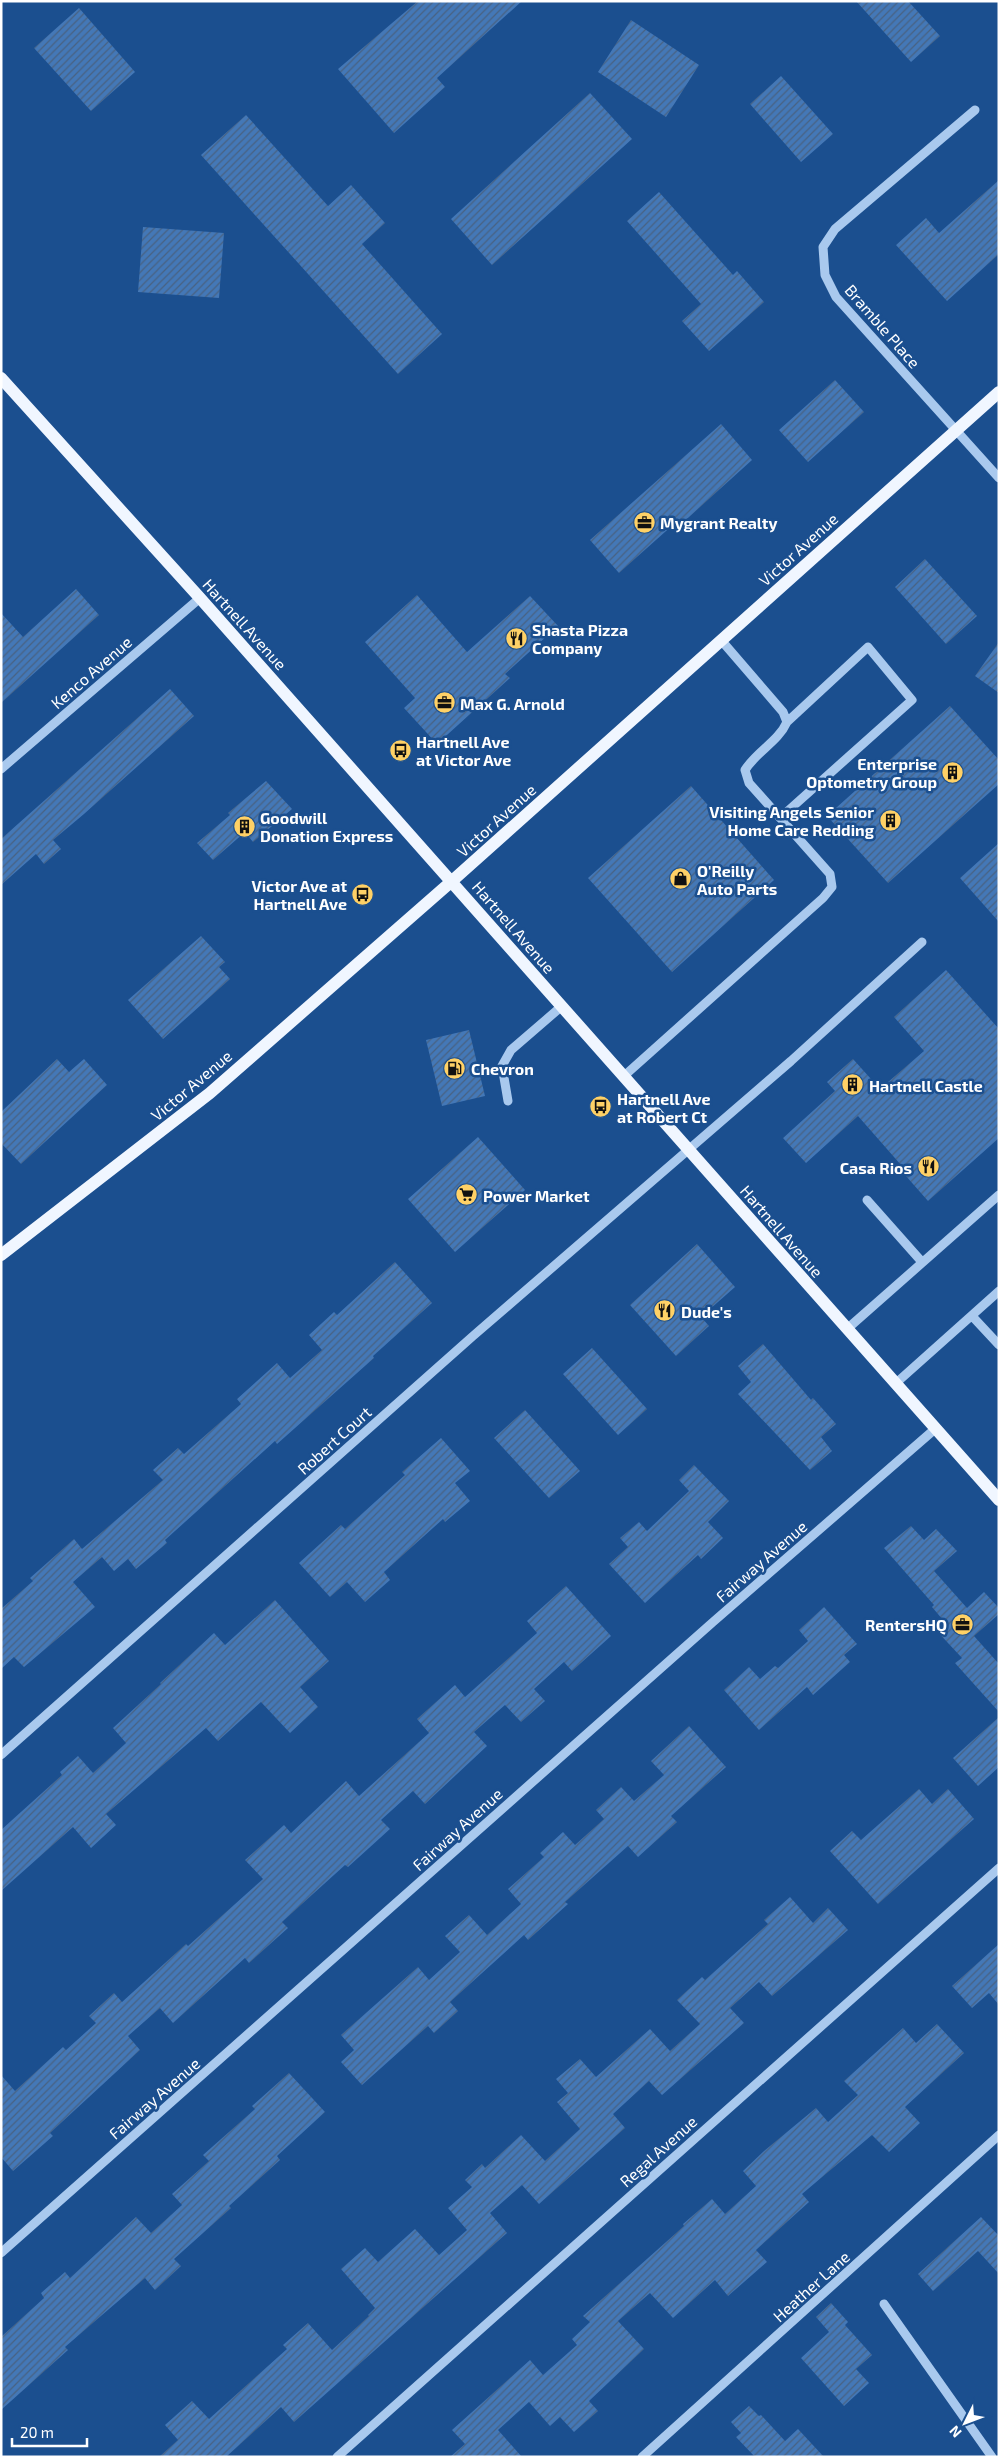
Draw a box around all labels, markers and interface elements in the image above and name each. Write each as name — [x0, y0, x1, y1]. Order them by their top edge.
street label: Bramble Place — [842, 280, 924, 372]
street label: Victor Avenue — [755, 509, 841, 589]
office icon: Mygrant Realty — [632, 510, 656, 534]
place label: Mygrant Realty — [660, 513, 778, 533]
street label: Hartnell Avenue — [199, 575, 291, 673]
place label: Shasta Pizza Company — [532, 620, 628, 658]
restaurant icon: Shasta Pizza Company — [504, 626, 528, 650]
street label: Kenco Avenue — [47, 632, 135, 712]
office icon: Max G. Arnold — [432, 691, 456, 715]
place label: Max G. Arnold — [460, 694, 565, 713]
place label: Hartnell Ave at Victor Ave — [416, 732, 511, 769]
bus stop icon: Hartnell Ave at Victor Ave — [388, 738, 412, 762]
place label: Enterprise Optometry Group — [806, 754, 937, 792]
building icon: Enterprise Optometry Group — [941, 760, 965, 784]
street label: Victor Avenue — [453, 780, 539, 860]
place label: Visiting Angels Senior Home Care Redding — [709, 802, 875, 839]
place label: Goodwill Donation Express — [260, 808, 393, 845]
building icon: Visiting Angels Senior Home Care Redding — [878, 808, 902, 832]
building icon: Goodwill Donation Express — [232, 814, 256, 838]
place label: O'Reilly Auto Parts — [697, 861, 777, 898]
shop icon: O'Reilly Auto Parts — [669, 867, 693, 891]
place label: Victor Ave at Hartnell Ave — [251, 876, 347, 913]
street label: Hartnell Avenue — [469, 877, 559, 977]
bus stop icon: Victor Ave at Hartnell Ave — [351, 882, 375, 906]
street label: Victor Avenue — [147, 1046, 235, 1124]
fuel station icon: Chevron — [443, 1056, 467, 1080]
place label: Chevron — [471, 1059, 534, 1078]
building icon: Hartnell Castle — [841, 1073, 865, 1097]
place label: Hartnell Castle — [869, 1076, 983, 1095]
place label: Hartnell Ave at Robert Ct — [617, 1089, 710, 1126]
bus stop icon: Hartnell Ave at Robert Ct — [589, 1095, 613, 1119]
restaurant icon: Casa Rios — [916, 1155, 940, 1179]
place label: Casa Rios — [840, 1158, 912, 1177]
street label: Hartnell Avenue — [737, 1181, 827, 1281]
supermarket icon: Power Market — [455, 1183, 479, 1207]
place label: Power Market — [483, 1186, 590, 1205]
restaurant icon: Dude's — [653, 1299, 677, 1323]
place label: Dude's — [681, 1302, 732, 1321]
street label: Robert Court — [293, 1402, 375, 1478]
street label: Fairway Avenue — [712, 1516, 810, 1606]
office icon: RentersHQ — [951, 1612, 975, 1636]
place label: RentersHQ — [865, 1615, 947, 1635]
street label: Fairway Avenue — [408, 1784, 506, 1874]
street label: Fairway Avenue — [105, 2053, 203, 2143]
street label: Regal Avenue — [616, 2111, 700, 2191]
street label: Heather Lane — [769, 2247, 853, 2325]
north arrow — [940, 2398, 990, 2448]
scale bar — [12, 2416, 88, 2448]
text: 20 m — [20, 2423, 54, 2441]
text: N — [945, 2423, 965, 2441]

